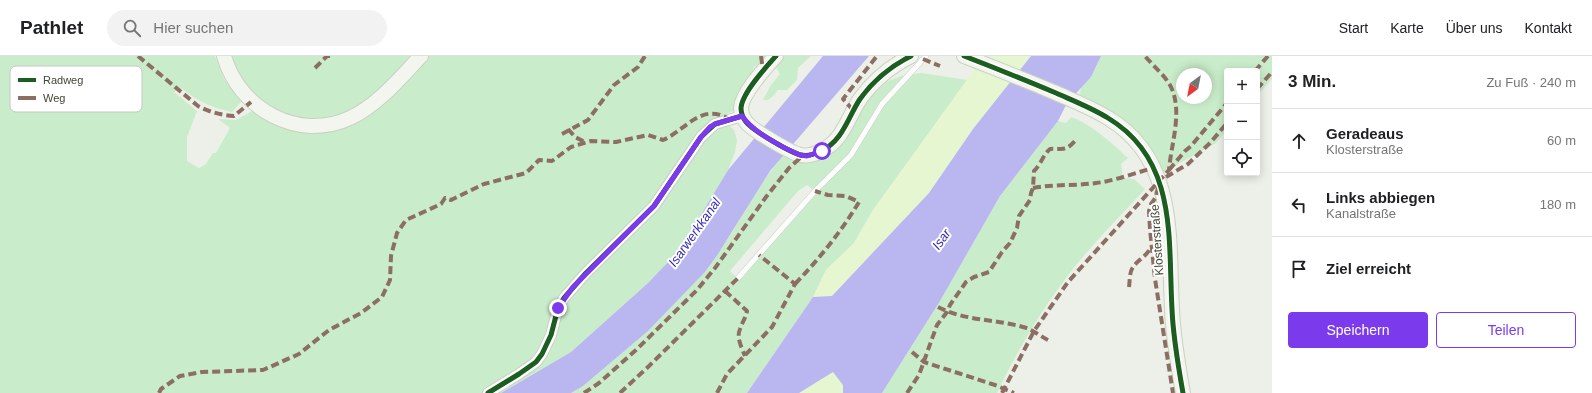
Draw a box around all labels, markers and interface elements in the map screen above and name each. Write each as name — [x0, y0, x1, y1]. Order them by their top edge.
search box — [107, 10, 387, 46]
text: Pathlet — [20, 17, 83, 38]
icon: search — [121, 17, 143, 39]
text: Hier suchen — [153, 19, 233, 36]
text: Start — [1339, 20, 1368, 36]
text: Karte — [1390, 20, 1424, 36]
text: Über uns — [1446, 20, 1503, 36]
text: Kontakt — [1525, 20, 1572, 36]
legend — [10, 66, 142, 112]
north arrow — [1176, 68, 1212, 104]
map controls — [1224, 68, 1260, 176]
button: + — [1224, 68, 1260, 104]
text: 3 Min. — [1288, 72, 1336, 91]
text: Radweg — [43, 74, 83, 86]
text: Zu Fuß · 240 m — [1486, 75, 1576, 90]
text: Weg — [43, 92, 65, 104]
button: − — [1224, 104, 1260, 140]
text: Geradeaus — [1326, 125, 1404, 142]
icon: ahead — [1288, 130, 1310, 152]
text: 60 m — [1547, 133, 1576, 148]
button: locate — [1224, 140, 1260, 176]
route start — [813, 142, 831, 160]
text: Klosterstraße — [1326, 142, 1403, 157]
text: Links abbiegen — [1326, 189, 1435, 206]
water label: Isarwerkkanal — [665, 194, 724, 269]
icon: left — [1288, 194, 1310, 216]
text: 180 m — [1540, 197, 1576, 212]
street label: Klosterstraße — [1148, 204, 1166, 276]
text: Kanalstraße — [1326, 206, 1396, 221]
water label: Isar — [929, 226, 954, 252]
icon: arrive — [1288, 258, 1310, 280]
text: Ziel erreicht — [1326, 260, 1411, 277]
route end — [549, 299, 567, 317]
button: Speichern — [1288, 312, 1428, 348]
button: Teilen — [1436, 312, 1576, 348]

